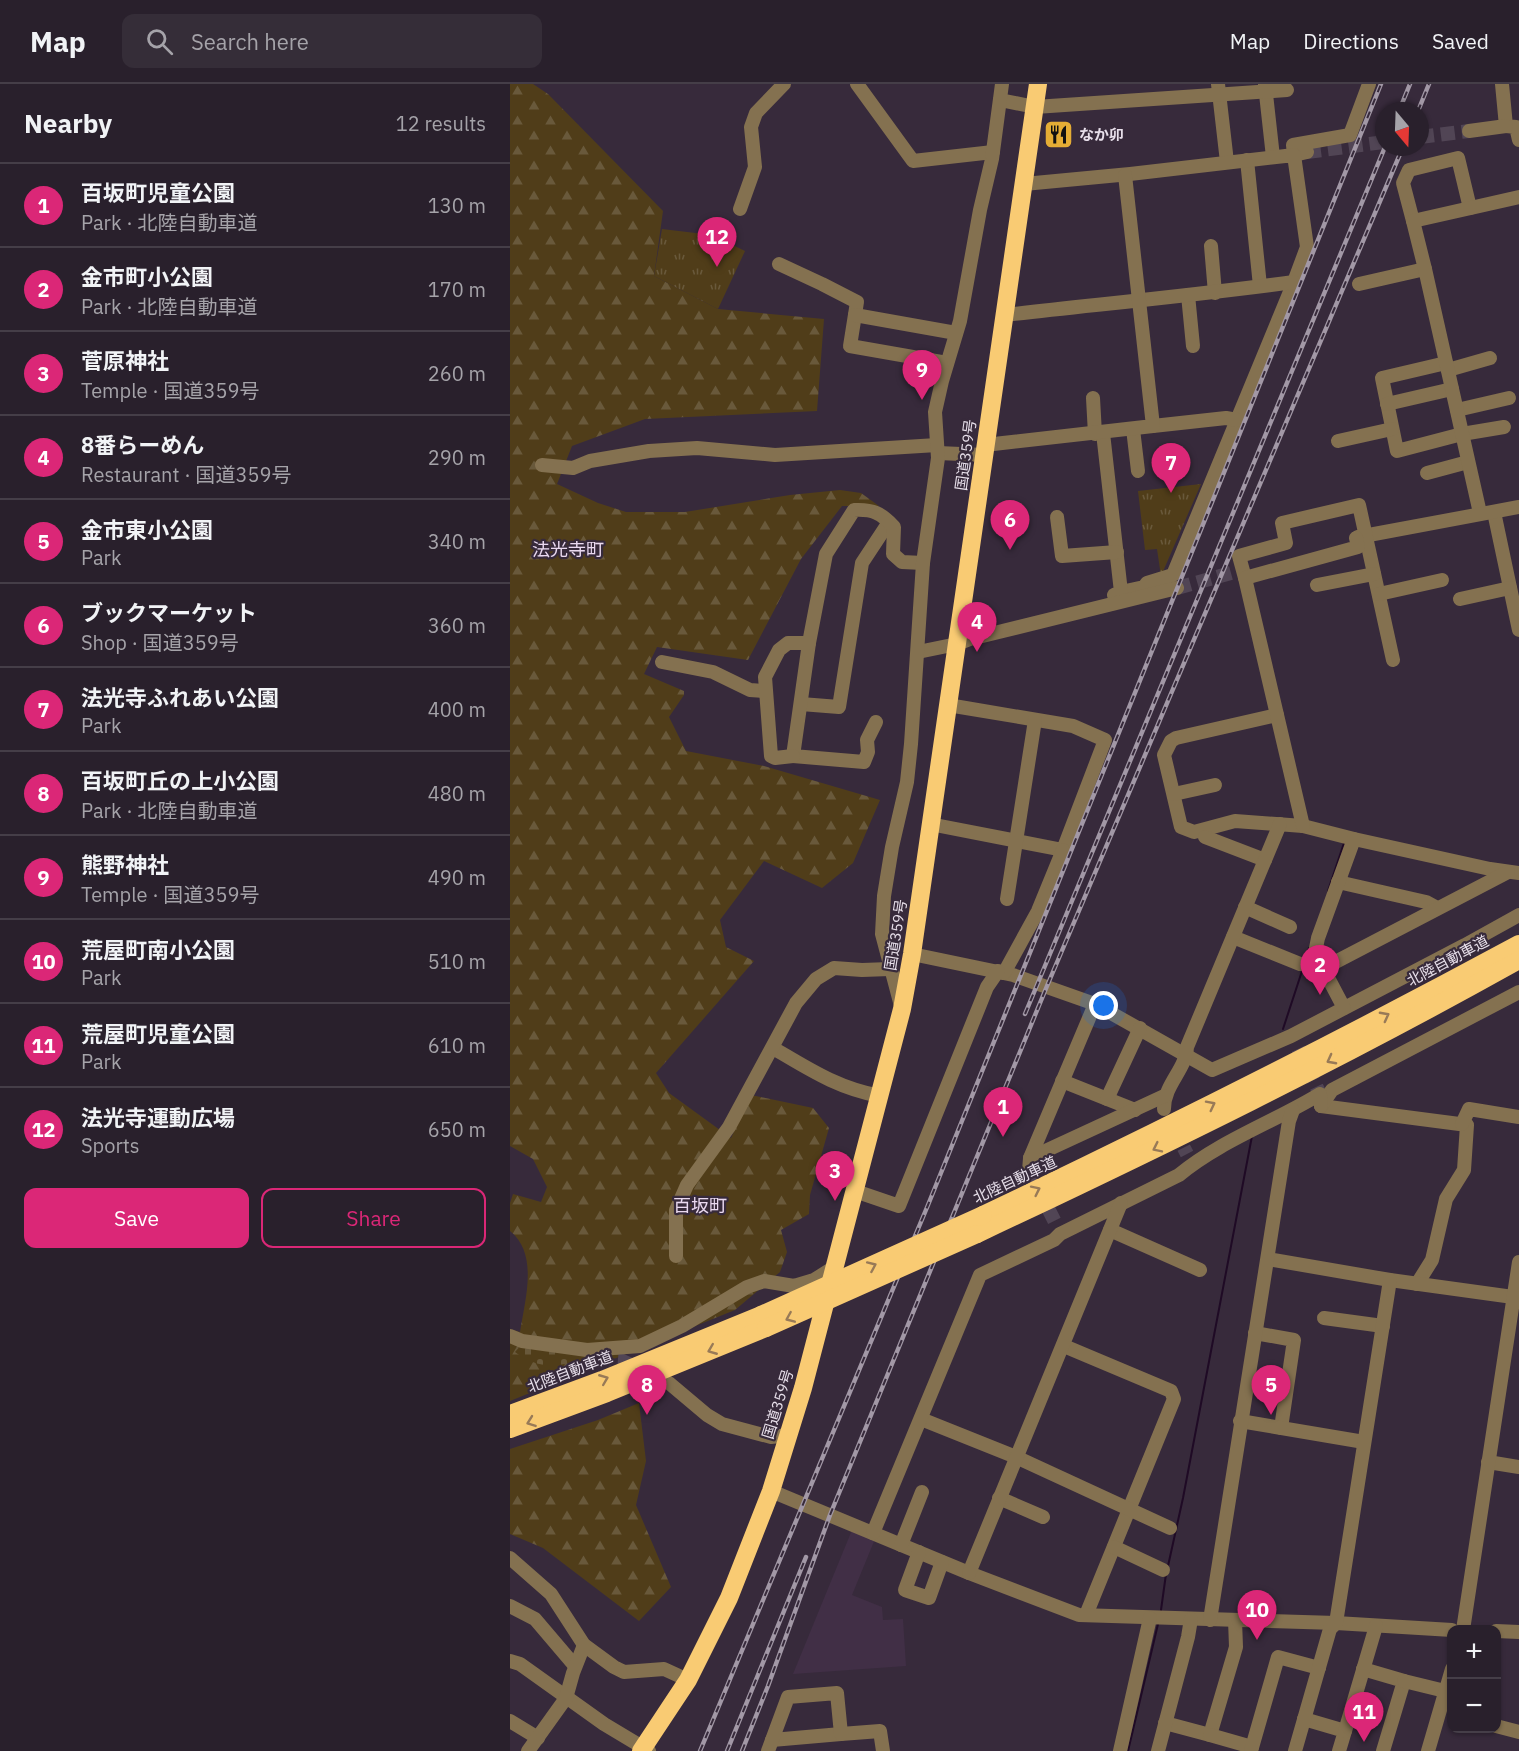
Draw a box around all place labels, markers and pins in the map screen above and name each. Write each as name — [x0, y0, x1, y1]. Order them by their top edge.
restaurant icon: なか卯 — [1042, 119, 1074, 151]
place label: なか卯 — [1079, 125, 1124, 144]
pin: 12 — [698, 218, 736, 267]
pin: 9 — [902, 350, 942, 400]
pin: 7 — [1152, 444, 1190, 493]
pin: 6 — [990, 500, 1030, 550]
pin: 4 — [958, 602, 996, 652]
pin: 2 — [1300, 946, 1340, 995]
pin: 1 — [984, 1088, 1022, 1137]
pin: 3 — [816, 1152, 854, 1201]
pin: 8 — [628, 1366, 666, 1415]
pin: 5 — [1252, 1366, 1290, 1415]
pin: 10 — [1238, 1590, 1276, 1640]
pin: 11 — [1344, 1692, 1384, 1742]

